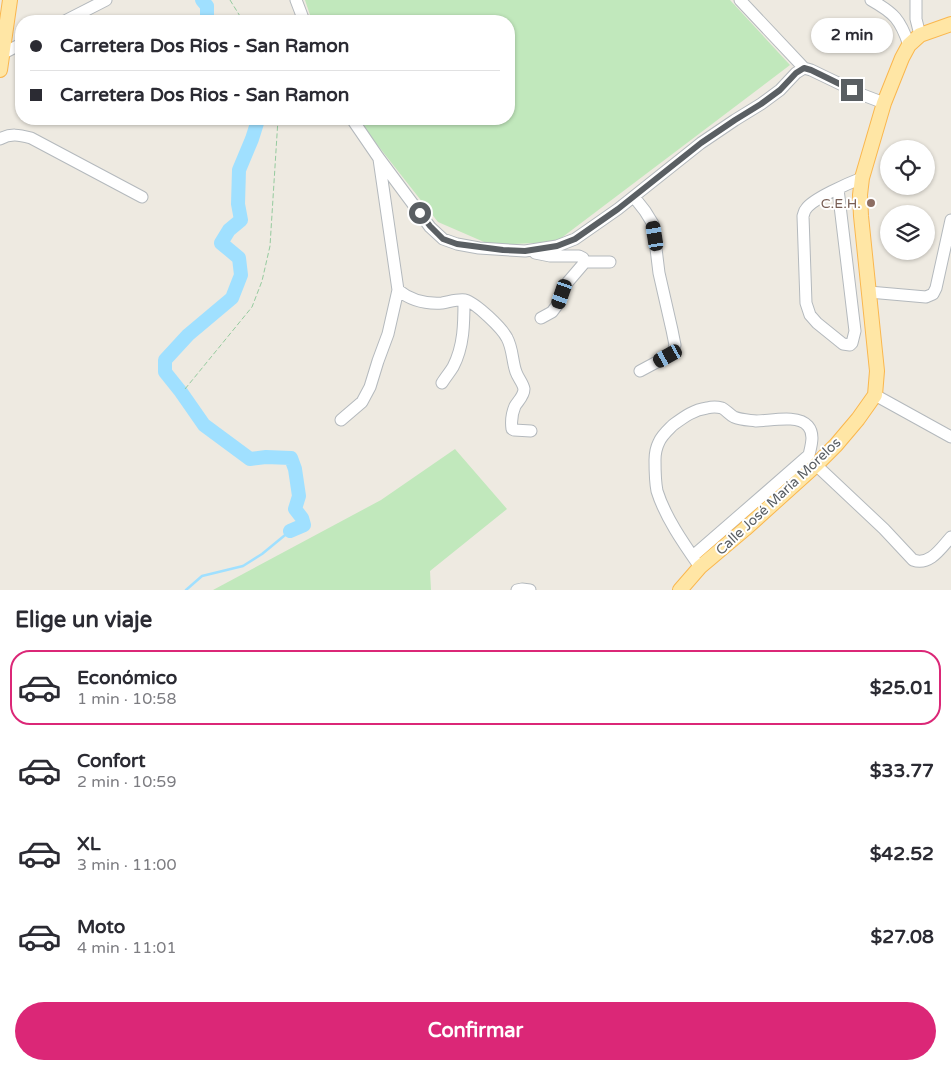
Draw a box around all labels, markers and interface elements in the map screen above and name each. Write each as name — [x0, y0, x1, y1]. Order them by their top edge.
callout: 2 min — [811, 18, 893, 52]
text: 2 min — [831, 25, 873, 45]
text: Carretera Dos Rios - San Ramon — [60, 35, 349, 57]
route end — [841, 79, 863, 101]
text: Carretera Dos Rios - San Ramon — [60, 84, 349, 106]
map controls — [880, 140, 935, 260]
button: locate — [880, 140, 935, 195]
place label: C.E.H. — [821, 195, 861, 212]
marker: C.E.H. — [865, 197, 877, 209]
route start — [409, 202, 431, 224]
button: layers — [880, 205, 935, 260]
car — [645, 220, 664, 252]
car — [550, 277, 573, 311]
car — [651, 342, 684, 370]
street label: Calle José María Morelos — [712, 434, 845, 559]
text: Elige un viaje — [15, 607, 152, 633]
icon: car — [17, 665, 62, 710]
text: Económico — [77, 667, 177, 689]
text: $25.01 — [870, 677, 934, 699]
text: 1 min · 10:58 — [77, 689, 176, 709]
icon: car — [17, 748, 62, 793]
text: Confort — [77, 750, 146, 772]
text: $33.77 — [870, 760, 934, 782]
text: 2 min · 10:59 — [77, 772, 176, 792]
icon: car — [17, 831, 62, 876]
text: XL — [77, 833, 101, 855]
text: $42.52 — [870, 843, 934, 865]
text: 3 min · 11:00 — [77, 855, 176, 875]
icon: car — [17, 914, 62, 959]
text: Moto — [77, 916, 125, 938]
text: $27.08 — [871, 926, 934, 948]
text: 4 min · 11:01 — [77, 938, 176, 958]
button: Confirmar — [15, 1002, 936, 1060]

